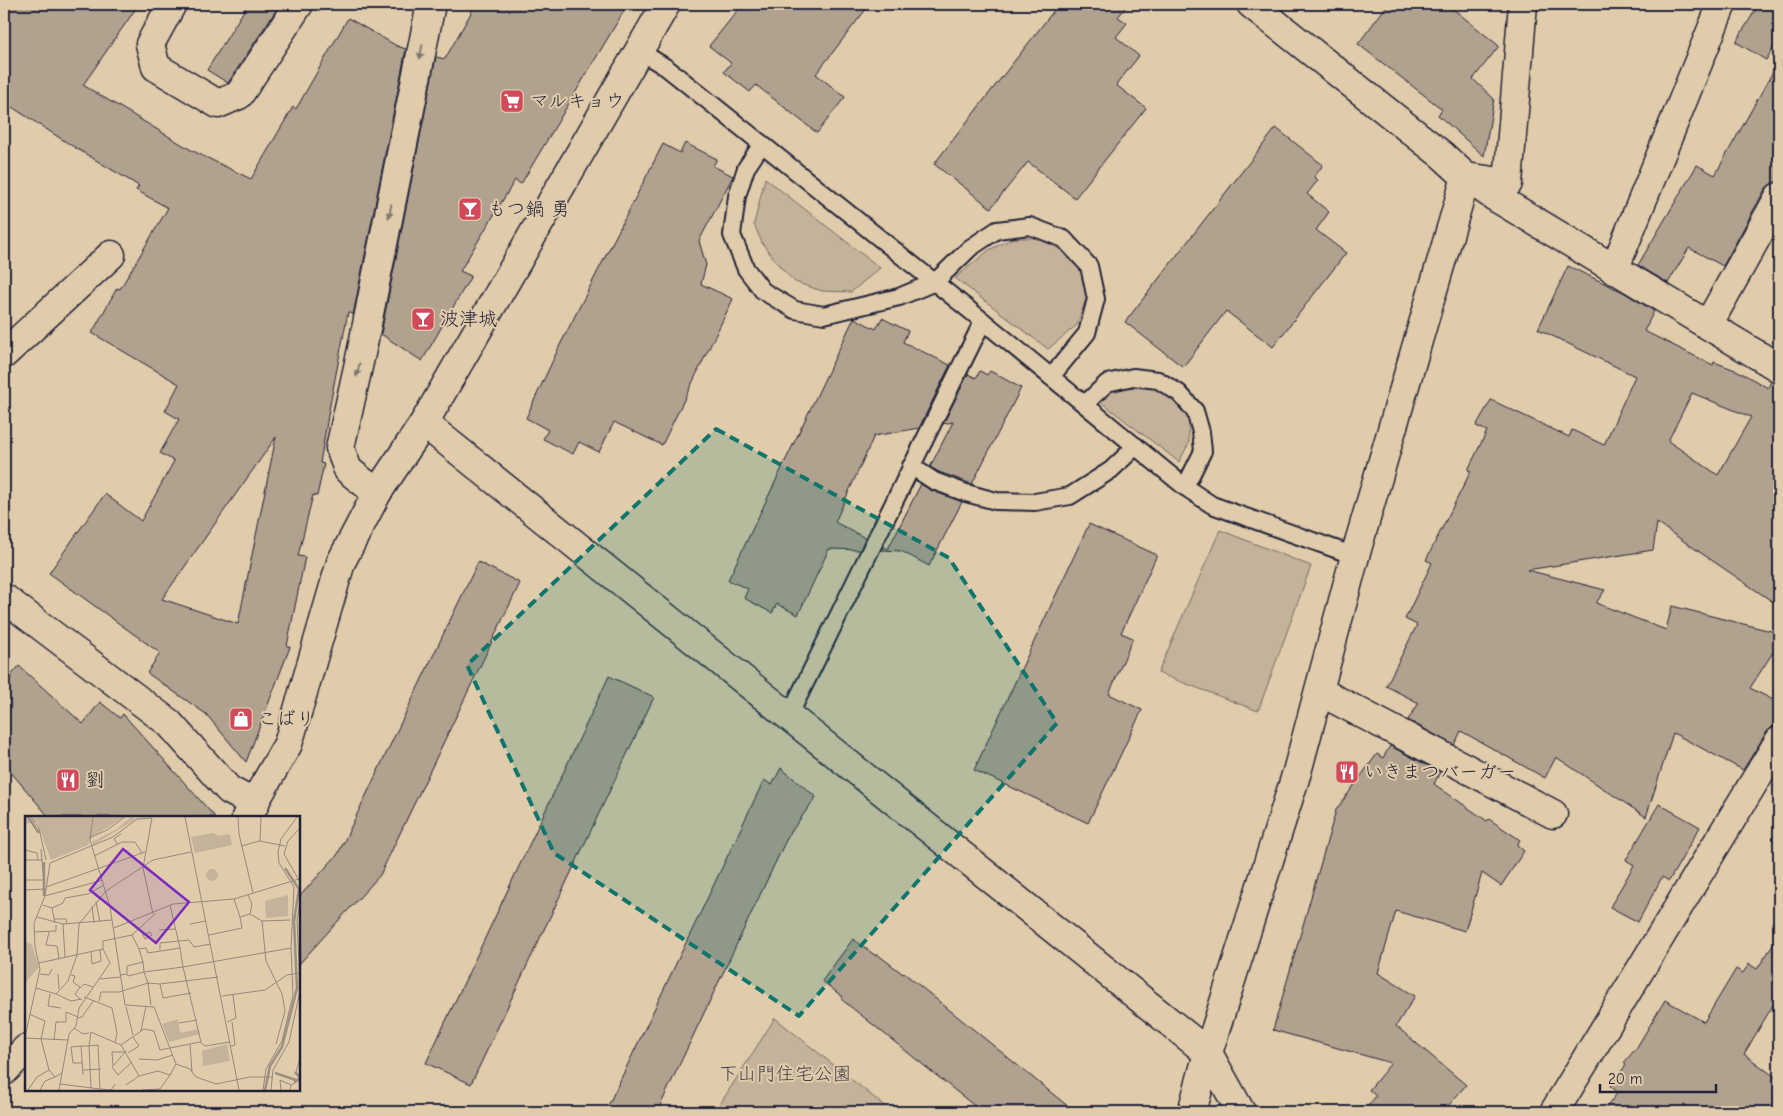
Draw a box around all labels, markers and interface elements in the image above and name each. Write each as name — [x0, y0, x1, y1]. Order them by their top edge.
one-way arrow — [417, 44, 425, 59]
supermarket icon: マルキョウ — [499, 88, 525, 114]
place label: マルキョウ — [530, 90, 625, 112]
bar icon: もつ鍋 勇 — [457, 196, 483, 222]
place label: もつ鍋 勇 — [488, 198, 570, 220]
one-way arrow — [385, 203, 393, 219]
bar icon: 波津城 — [410, 306, 436, 332]
place label: 波津城 — [440, 308, 497, 330]
one-way arrow — [354, 363, 362, 378]
shop icon: こばり — [228, 706, 254, 732]
place label: こばり — [258, 708, 315, 730]
restaurant icon: いきまつバーガー — [1334, 759, 1360, 785]
place label: いきまつバーガー — [1364, 761, 1516, 783]
restaurant icon: 劉 — [55, 767, 81, 793]
place label: 劉 — [86, 769, 105, 791]
inset map — [25, 816, 300, 1091]
scale bar — [1600, 1061, 1717, 1093]
park label: 下山門住宅公園 — [718, 1063, 852, 1085]
text: 20 m — [1608, 1070, 1642, 1088]

